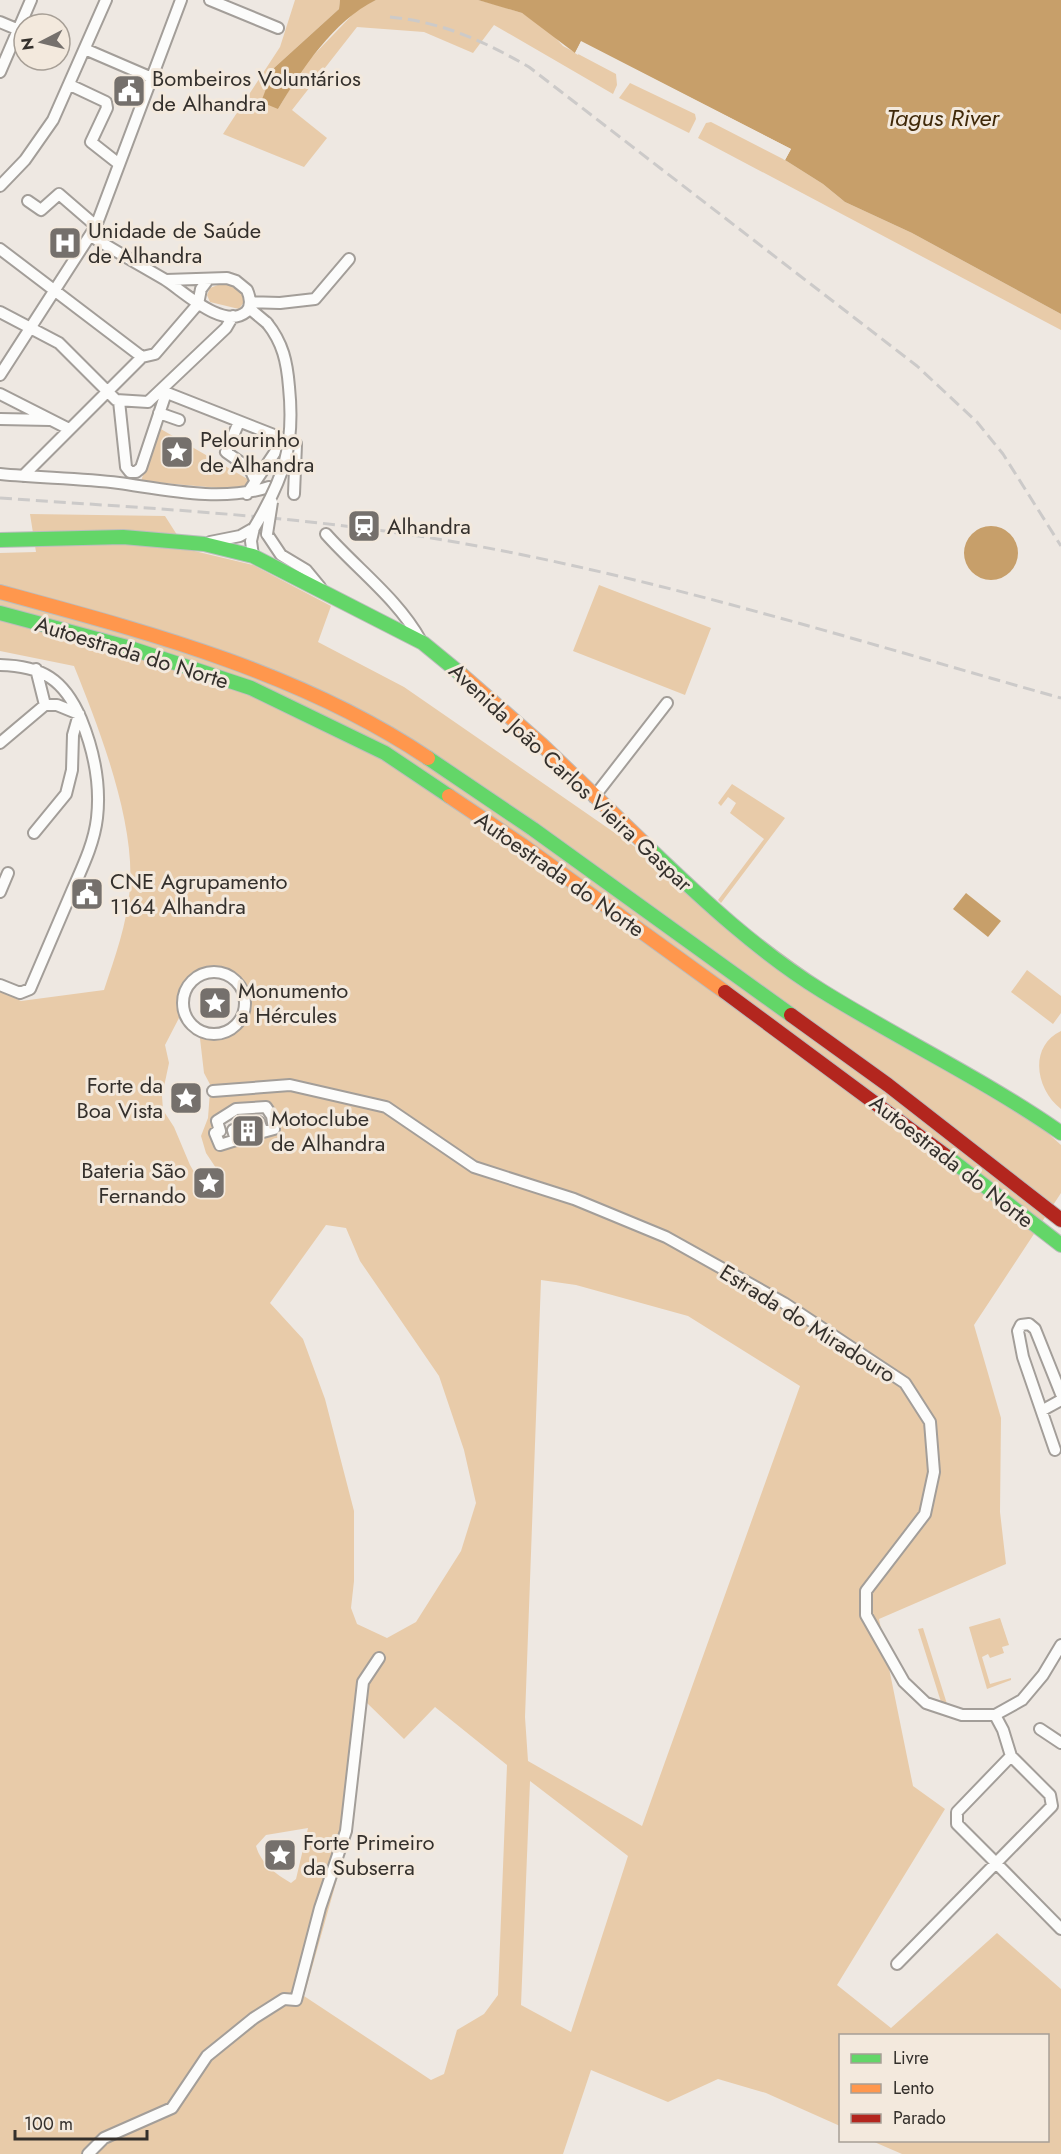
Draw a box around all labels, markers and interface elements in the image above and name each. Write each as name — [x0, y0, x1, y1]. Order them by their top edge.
north arrow — [12, 12, 72, 72]
text: N — [15, 36, 40, 51]
place label: Bombeiros Voluntários de Alhandra — [152, 62, 361, 119]
public building icon: Bombeiros Voluntários de Alhandra — [111, 73, 147, 109]
water label: Tagus River — [887, 100, 1001, 135]
place label: Unidade de Saúde de Alhandra — [88, 214, 261, 271]
hospital icon: Unidade de Saúde de Alhandra — [47, 225, 83, 261]
place label: Pelourinho de Alhandra — [200, 423, 314, 480]
place icon: Pelourinho de Alhandra — [159, 434, 195, 470]
station icon: Alhandra — [346, 508, 382, 544]
place label: Alhandra — [387, 510, 471, 542]
street label: Autoestrada do Norte — [31, 607, 233, 697]
street label: Avenida João Carlos Vieira Gaspar — [442, 655, 700, 899]
street label: Autoestrada do Norte — [469, 803, 651, 945]
place label: CNE Agrupamento 1164 Alhandra — [110, 865, 287, 922]
public building icon: CNE Agrupamento 1164 Alhandra — [69, 876, 105, 912]
place label: Monumento a Hércules — [238, 974, 348, 1031]
place icon: Monumento a Hércules — [197, 985, 233, 1021]
place label: Forte da Boa Vista — [77, 1069, 163, 1126]
place icon: Forte da Boa Vista — [168, 1080, 204, 1116]
street label: Autoestrada do Norte — [863, 1087, 1041, 1235]
place label: Motoclube de Alhandra — [271, 1102, 385, 1159]
building icon: Motoclube de Alhandra — [230, 1113, 266, 1149]
place label: Bateria São Fernando — [81, 1154, 186, 1211]
place icon: Bateria São Fernando — [191, 1165, 227, 1201]
street label: Estrada do Miradouro — [714, 1256, 902, 1390]
place label: Forte Primeiro da Subserra — [303, 1826, 434, 1883]
place icon: Forte Primeiro da Subserra — [262, 1837, 298, 1873]
legend — [839, 2034, 1049, 2142]
text: Livre — [893, 2045, 929, 2071]
text: Lento — [893, 2075, 934, 2101]
scale bar — [15, 2103, 147, 2141]
text: Parado — [893, 2105, 946, 2131]
text: 100 m — [24, 2111, 73, 2137]

